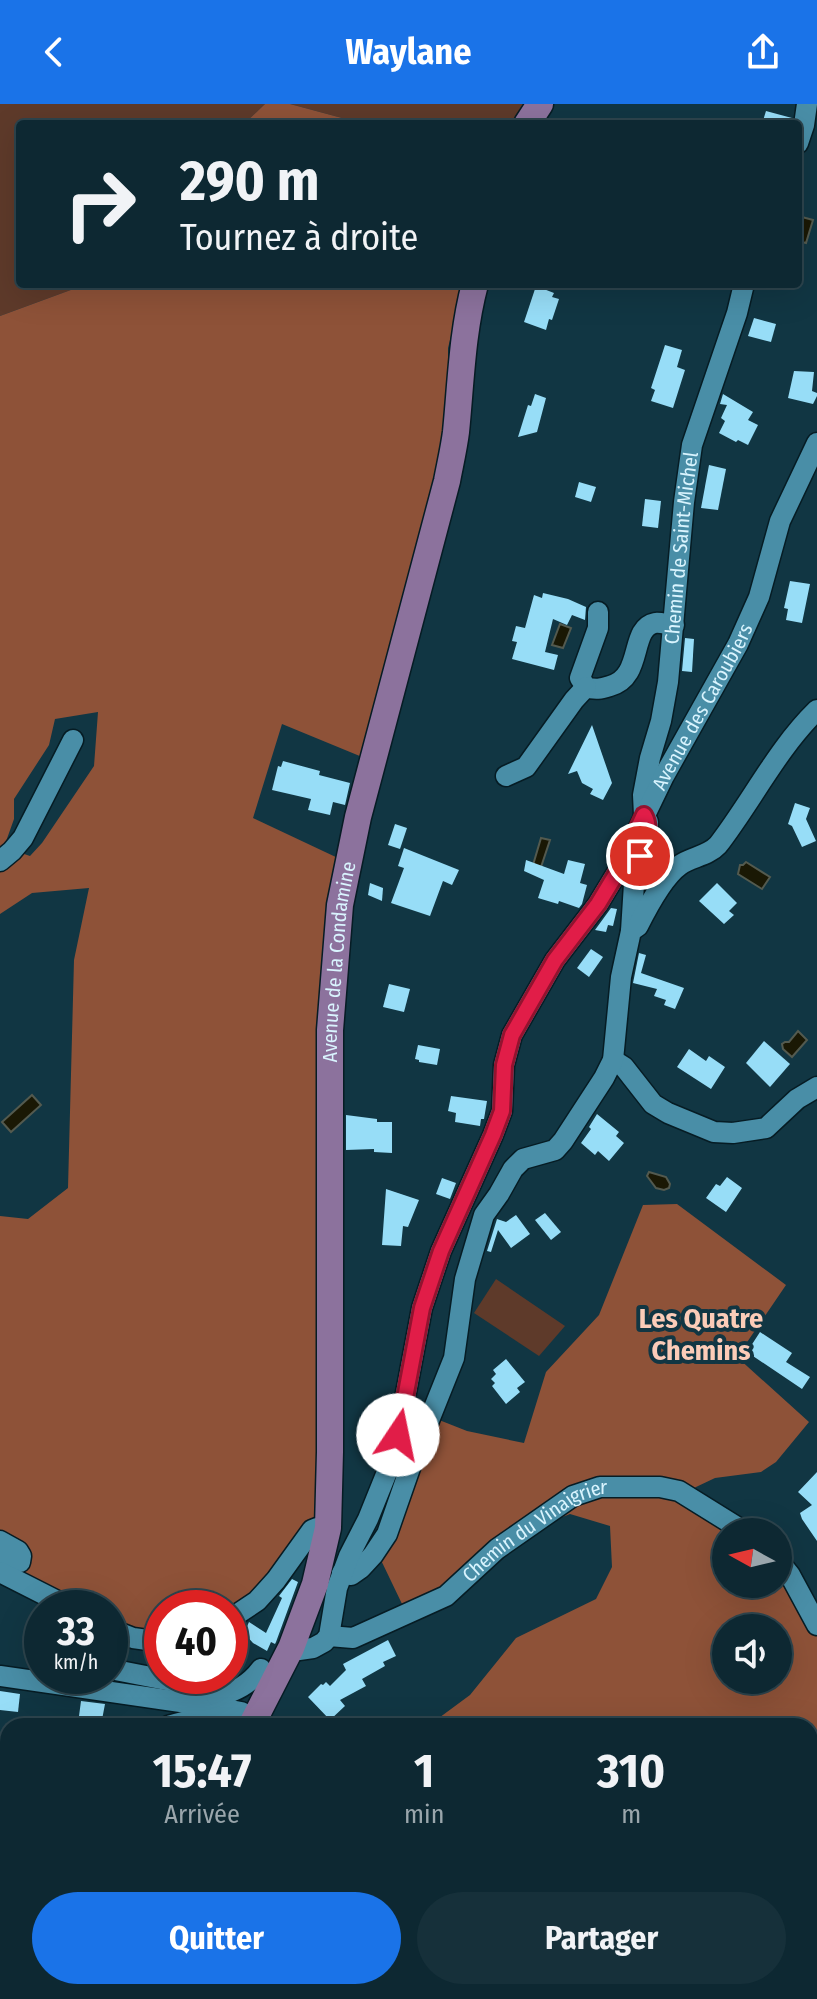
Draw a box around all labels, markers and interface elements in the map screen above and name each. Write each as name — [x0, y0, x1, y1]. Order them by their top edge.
icon: back — [32, 30, 76, 74]
text: Waylane — [346, 30, 471, 74]
icon: share — [741, 30, 785, 74]
text: 290 m — [180, 148, 320, 215]
icon: right — [48, 152, 152, 256]
text: Tournez à droite — [180, 216, 418, 260]
street label: Chemin de Saint-Michel — [659, 450, 703, 645]
street label: Avenue des Caroubiers — [647, 620, 758, 794]
pin — [606, 822, 674, 890]
icon: arrive — [618, 834, 662, 878]
street label: Avenue de la Condamine — [318, 859, 361, 1063]
district label: Les Quatre Chemins — [639, 1302, 763, 1367]
position arrow — [356, 1393, 440, 1477]
street label: Chemin du Vinaigrier — [457, 1475, 607, 1587]
north arrow — [712, 1518, 792, 1598]
map controls — [712, 1518, 792, 1694]
speed limit sign: 40 — [144, 1590, 248, 1694]
text: 33 — [57, 1608, 95, 1656]
button: sound — [712, 1614, 792, 1694]
text: km/h — [54, 1650, 98, 1674]
text: 15:47 — [153, 1742, 251, 1800]
text: 1 — [414, 1742, 434, 1800]
text: 310 — [597, 1742, 665, 1800]
text: Arrivée — [164, 1799, 240, 1830]
text: min — [404, 1799, 444, 1830]
text: m — [621, 1799, 641, 1830]
button: Quitter — [32, 1892, 401, 1984]
button: Partager — [417, 1892, 786, 1984]

